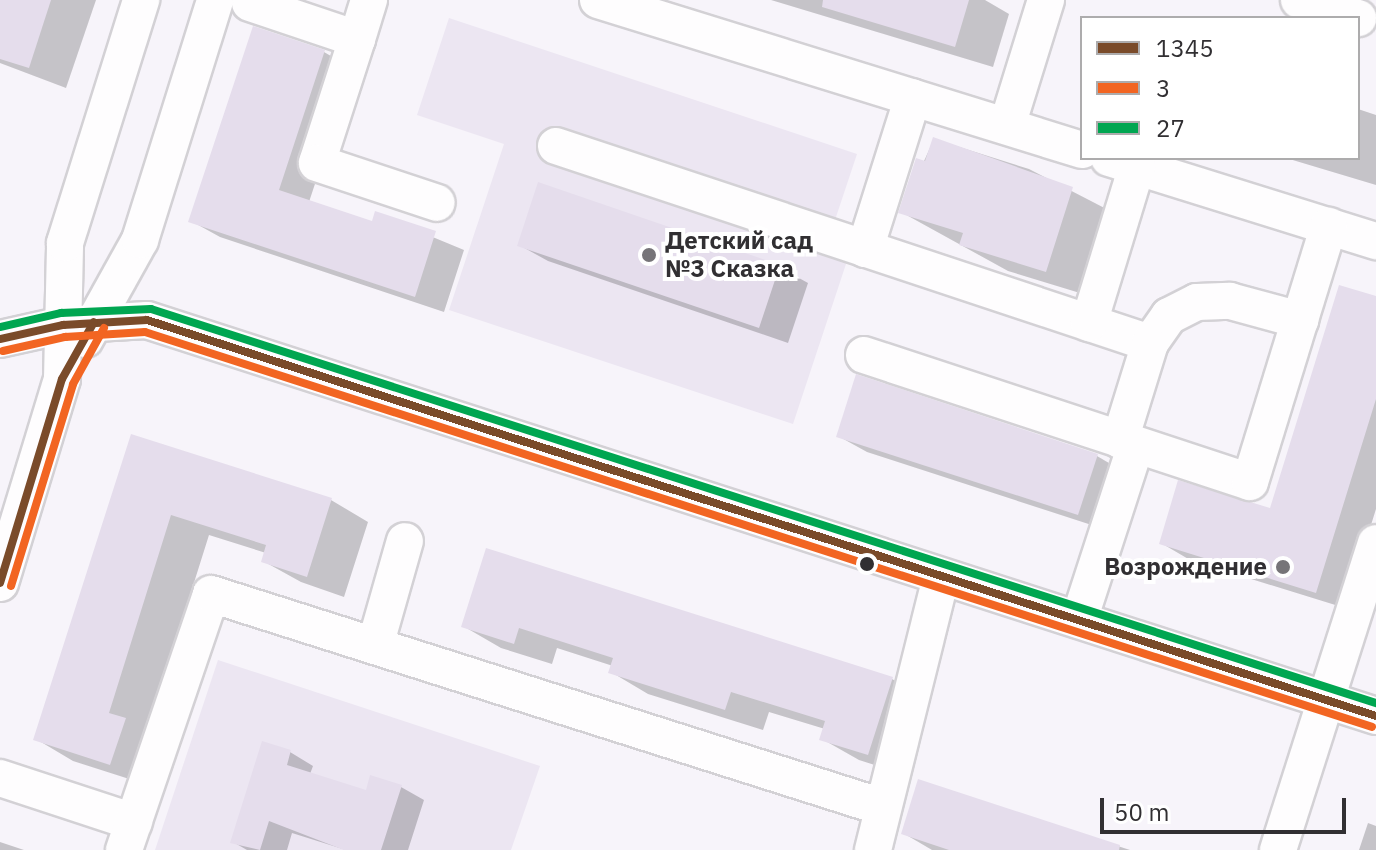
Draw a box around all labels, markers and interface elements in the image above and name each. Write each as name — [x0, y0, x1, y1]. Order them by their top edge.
legend — [1080, 16, 1360, 160]
text: 1345 — [1156, 32, 1214, 64]
text: 3 — [1156, 72, 1170, 104]
text: 27 — [1156, 112, 1185, 144]
place label: Детский сад №3 Сказка — [665, 227, 813, 283]
marker: Детский сад №3 Сказка — [640, 246, 658, 264]
place label: Возрождение — [1104, 553, 1267, 581]
unlabelled marker — [859, 556, 875, 572]
marker: Возрождение — [1274, 558, 1292, 576]
scale bar — [1104, 782, 1350, 832]
text: 50 m — [1114, 796, 1169, 828]

